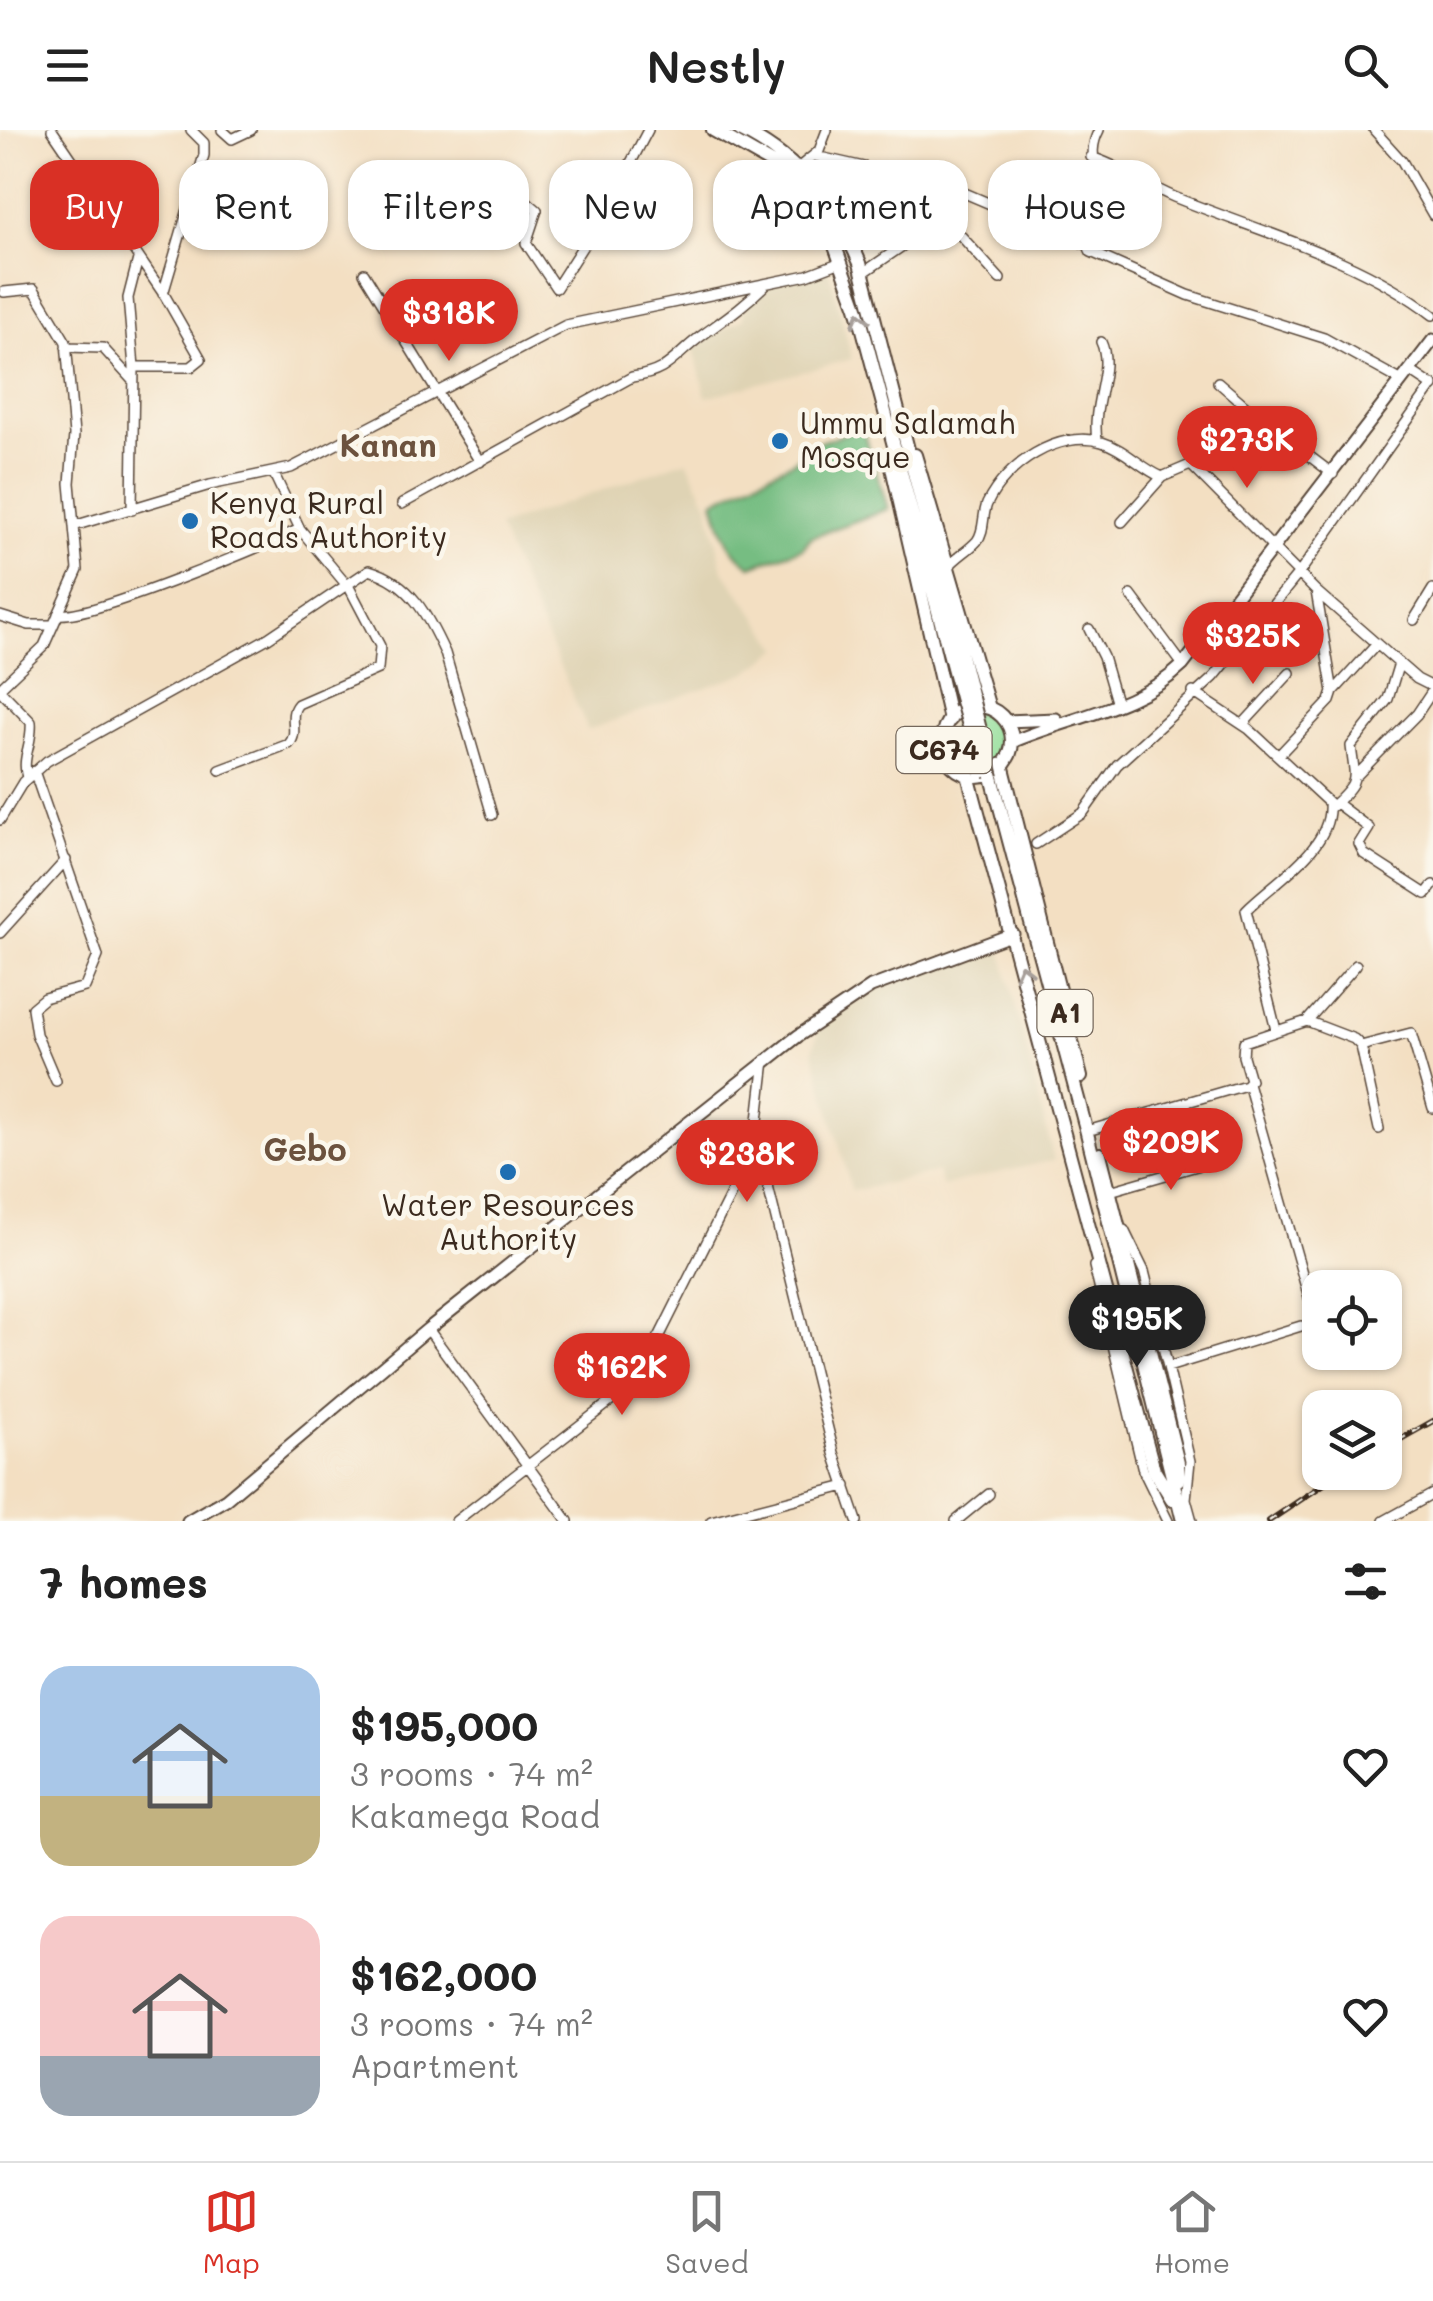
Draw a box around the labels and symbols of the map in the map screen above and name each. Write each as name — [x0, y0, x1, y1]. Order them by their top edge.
pin: $318K — [379, 279, 519, 364]
one-way arrow — [851, 311, 872, 328]
place label: Ummu Salamah Mosque — [800, 402, 1015, 476]
pin: $273K — [1177, 406, 1317, 491]
district label: Kanan — [339, 423, 437, 465]
marker: Ummu Salamah Mosque — [769, 430, 791, 452]
place label: Kenya Rural Roads Authority — [210, 482, 447, 556]
marker: Kenya Rural Roads Authority — [179, 510, 201, 532]
pin: $325K — [1183, 602, 1323, 687]
road number: C674 — [896, 727, 992, 773]
one-way arrow — [1013, 963, 1034, 980]
road number: A1 — [1038, 990, 1092, 1036]
pin: $209K — [1101, 1108, 1241, 1193]
pin: $238K — [677, 1120, 817, 1205]
district label: Gebo — [263, 1127, 347, 1169]
marker: Water Resources Authority — [497, 1161, 519, 1183]
place label: Water Resources Authority — [381, 1184, 635, 1258]
pin: $195K — [1067, 1285, 1207, 1370]
pin: $162K — [552, 1333, 692, 1418]

